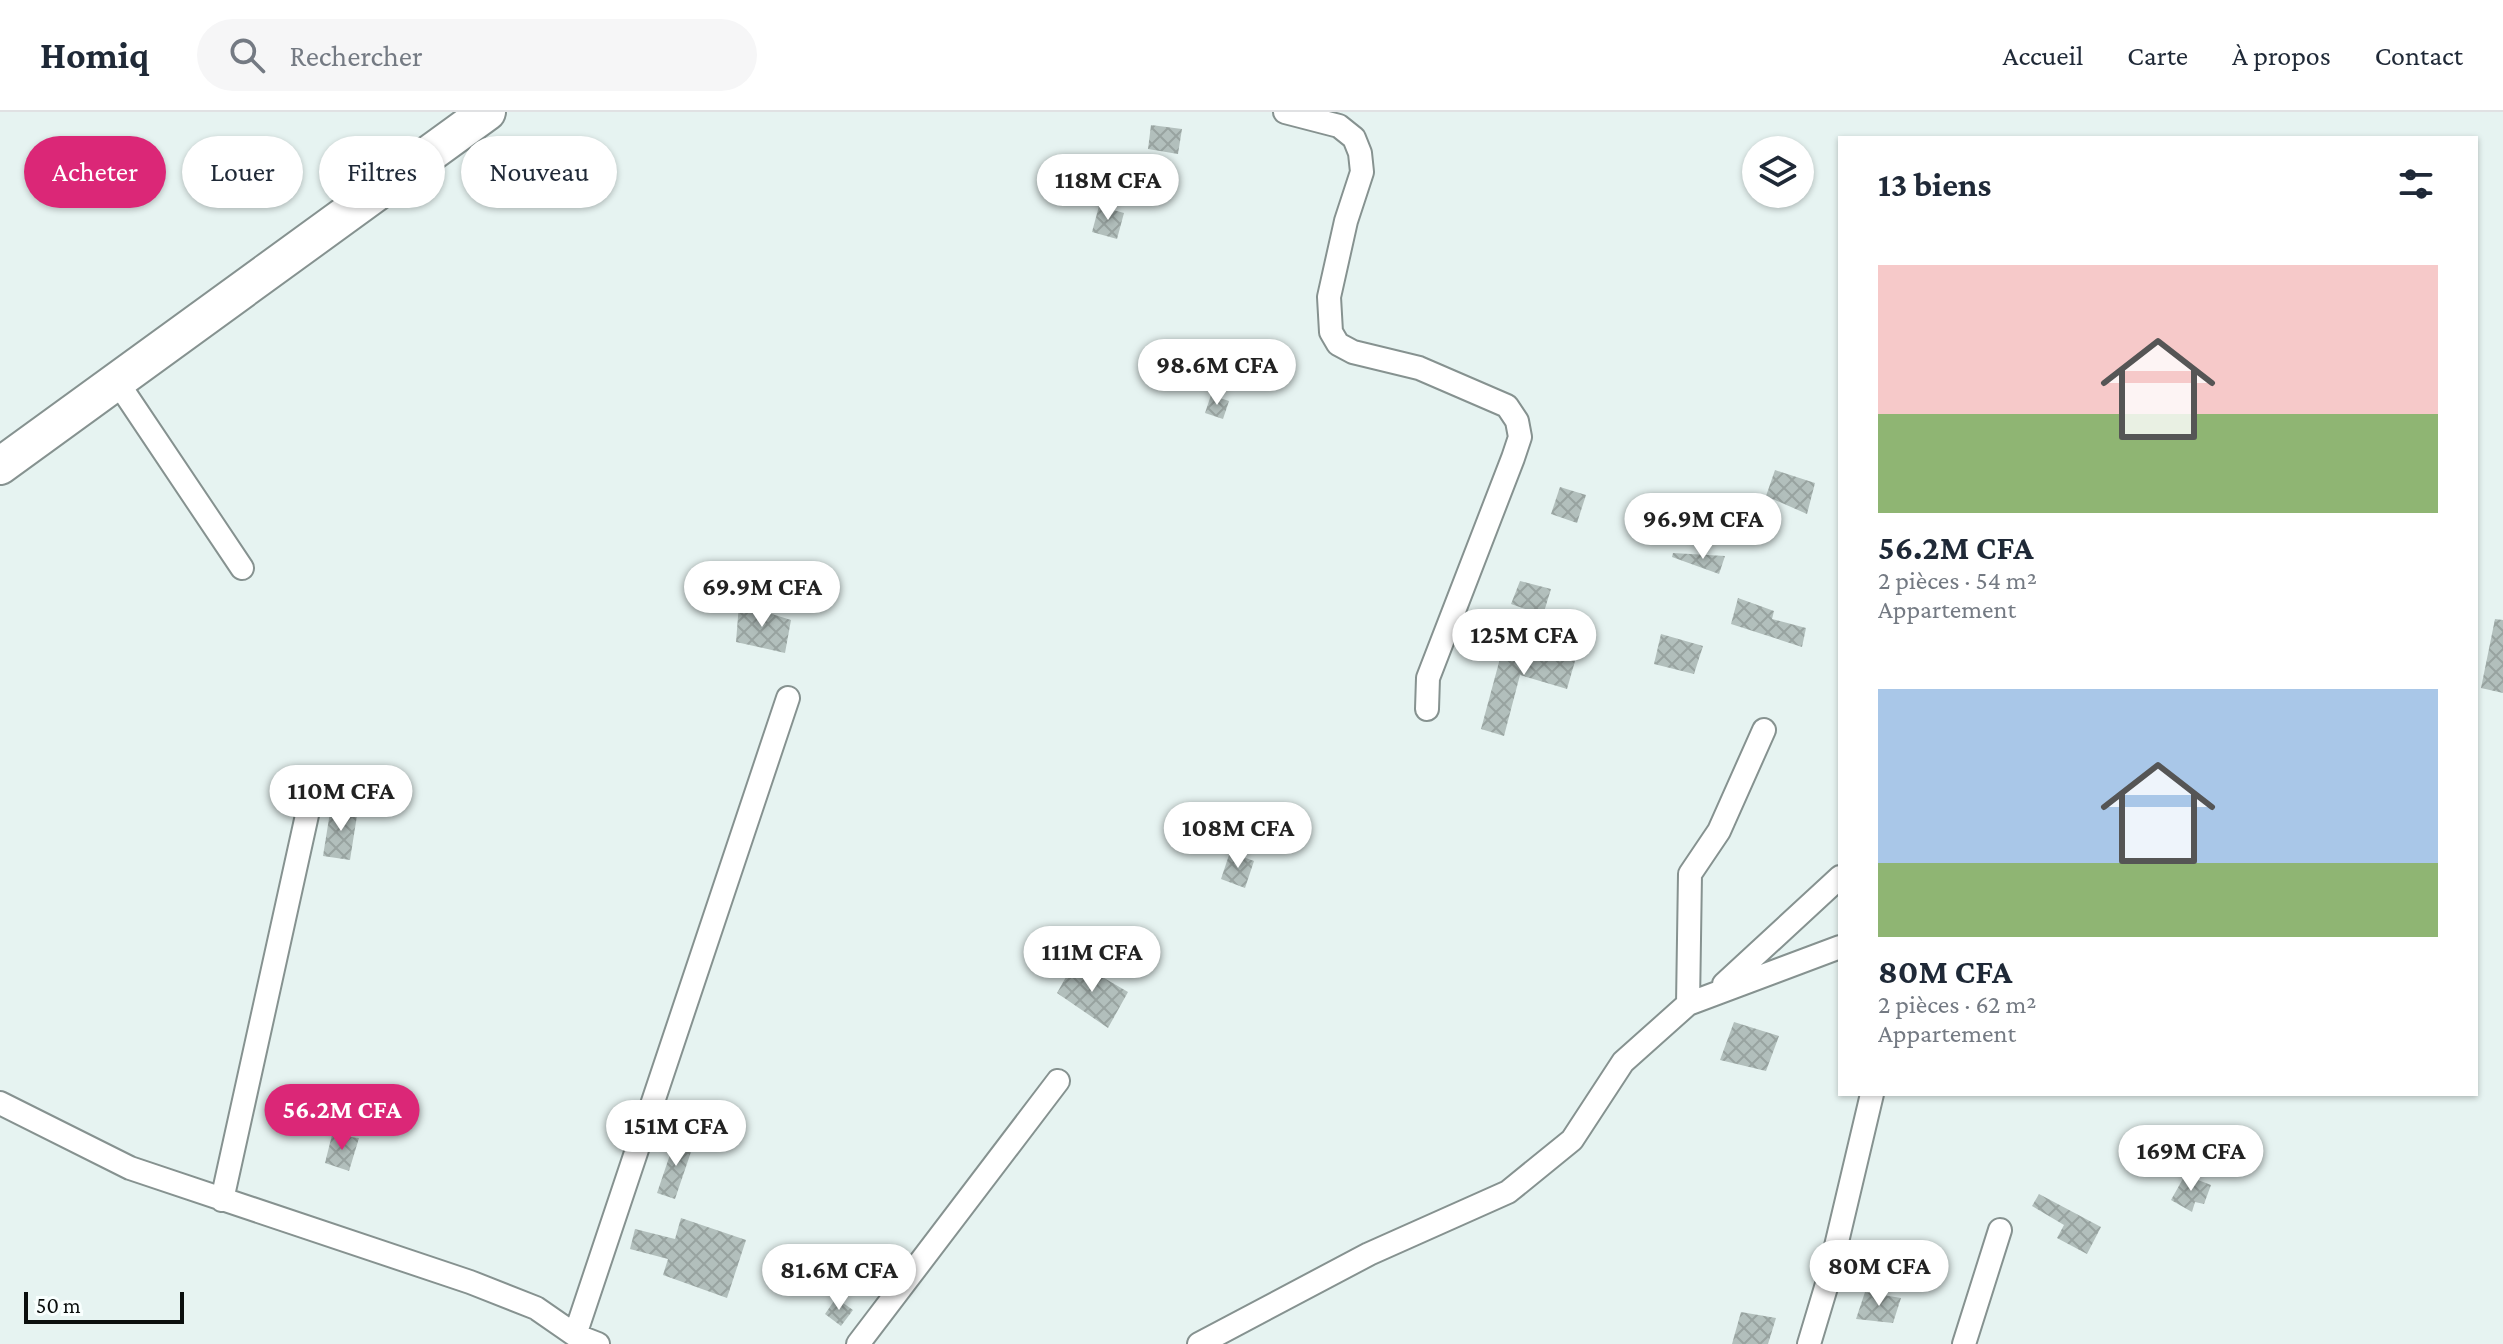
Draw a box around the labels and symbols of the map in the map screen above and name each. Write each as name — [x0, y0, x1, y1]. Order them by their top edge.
pin: 118M CFA — [1025, 154, 1191, 222]
pin: 98.6M CFA — [1125, 339, 1309, 407]
pin: 96.9M CFA — [1611, 493, 1795, 561]
pin: 69.9M CFA — [670, 561, 854, 629]
pin: 125M CFA — [1441, 609, 1607, 677]
pin: 110M CFA — [258, 765, 424, 833]
pin: 108M CFA — [1155, 802, 1321, 870]
pin: 111M CFA — [1009, 926, 1175, 994]
pin: 56.2M CFA — [250, 1084, 434, 1152]
pin: 151M CFA — [593, 1100, 759, 1168]
pin: 169M CFA — [2108, 1125, 2274, 1193]
pin: 80M CFA — [1805, 1240, 1953, 1308]
pin: 81.6M CFA — [747, 1244, 931, 1312]
scale bar — [24, 1288, 184, 1324]

